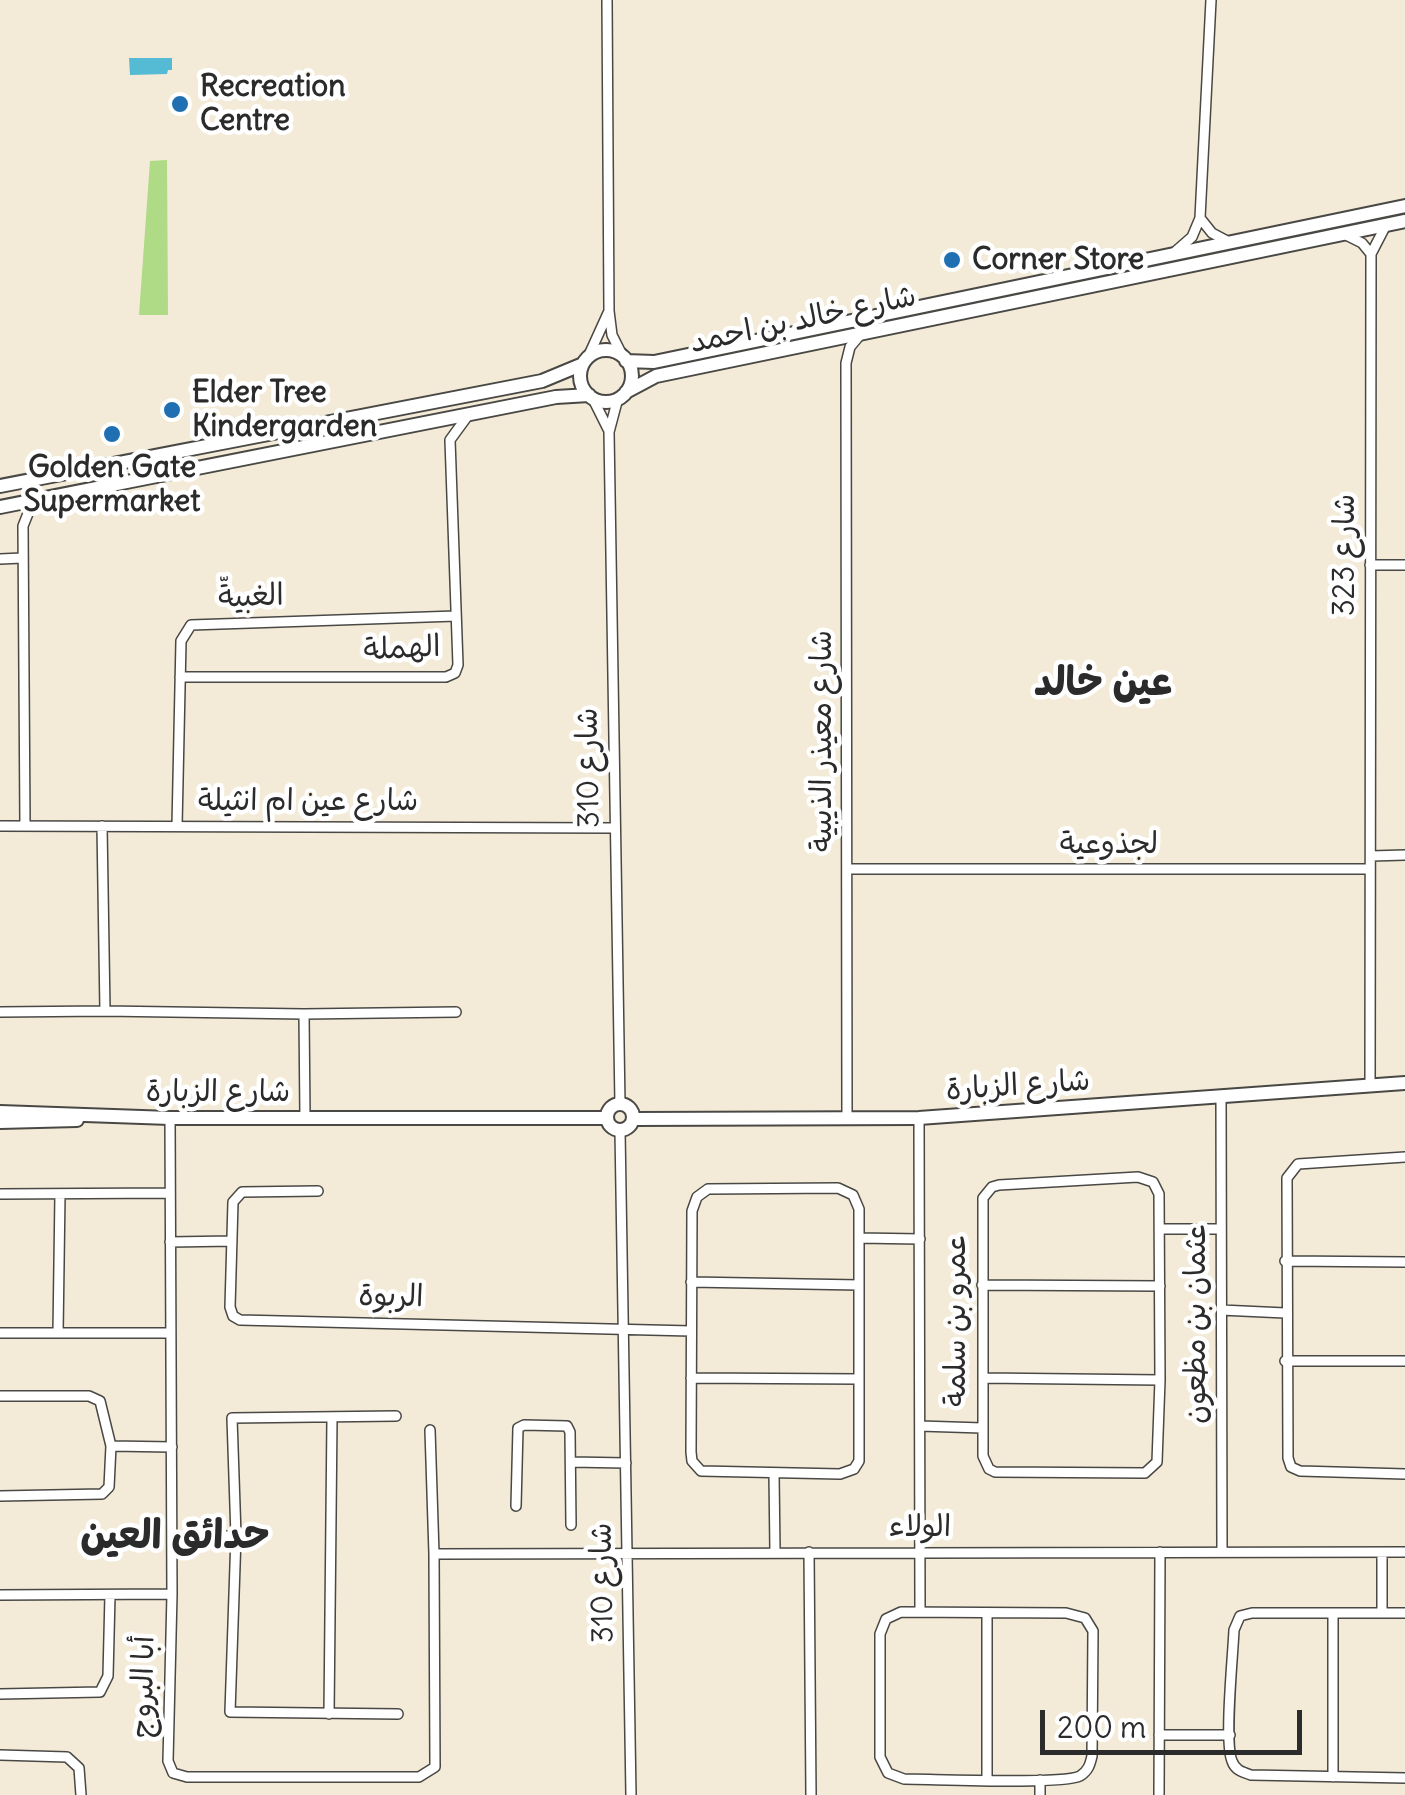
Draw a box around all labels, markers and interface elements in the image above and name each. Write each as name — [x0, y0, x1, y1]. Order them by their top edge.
place label: Recreation Centre — [200, 69, 346, 140]
marker: Recreation Centre — [169, 93, 191, 115]
place label: Corner Store — [972, 242, 1144, 278]
marker: Corner Store — [941, 249, 963, 271]
street label: شارع خالد بن احمد — [687, 278, 919, 362]
place label: Elder Tree Kindergarden — [192, 375, 377, 446]
marker: Elder Tree Kindergarden — [161, 399, 183, 421]
marker: Golden Gate Supermarket — [101, 423, 123, 445]
place label: Golden Gate Supermarket — [24, 450, 200, 520]
street label: شارع 323 — [1327, 494, 1363, 616]
street label: الغبيةّ — [218, 578, 284, 616]
street label: الهملة — [363, 629, 441, 669]
street label: شارع معيذر الذيبية — [804, 630, 840, 852]
district label: عين خالد — [1034, 660, 1172, 708]
street label: شارع 310 — [570, 707, 608, 829]
street label: شارع عين ام انثيلة — [198, 783, 418, 819]
street label: لجذوعية — [1060, 826, 1158, 862]
street label: شارع الزبارة — [945, 1063, 1091, 1109]
street label: شارع الزبارة — [146, 1074, 290, 1110]
street label: عثمان بن مظعون — [1178, 1224, 1214, 1424]
street label: عمرو بن سلمة — [938, 1233, 974, 1407]
street label: الربوة — [358, 1278, 424, 1316]
street label: الولاء — [889, 1509, 951, 1545]
district label: حدائق العين — [80, 1513, 270, 1561]
street label: شارع 310 — [584, 1522, 622, 1644]
street label: أبا البروج — [125, 1635, 163, 1739]
scale bar — [1045, 1690, 1308, 1752]
text: 200 m — [1057, 1708, 1146, 1746]

